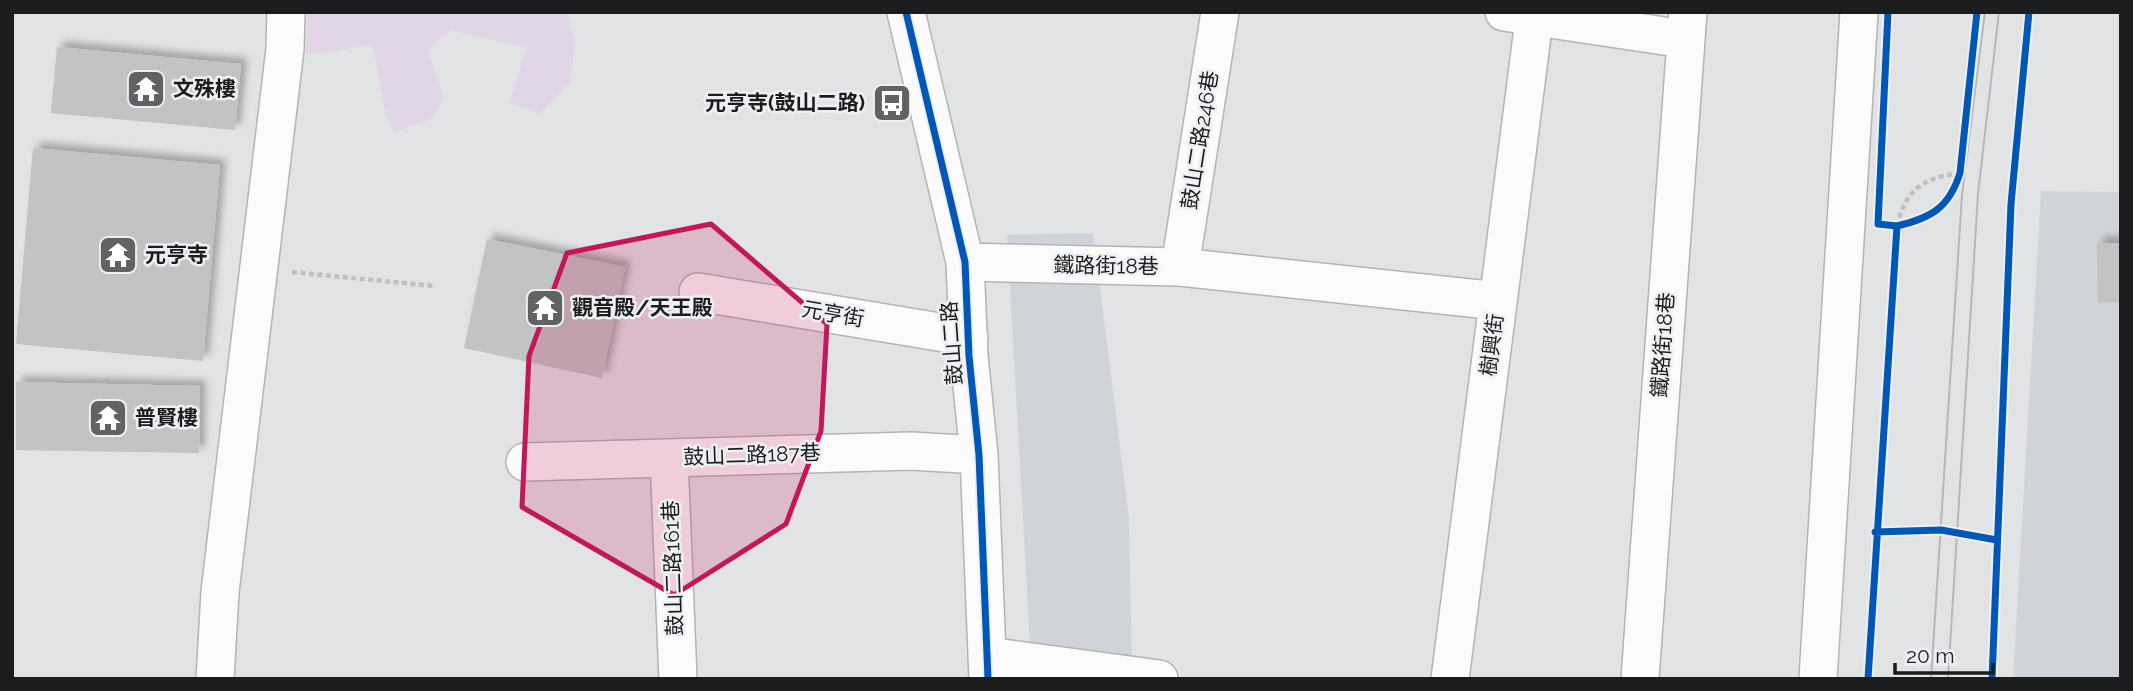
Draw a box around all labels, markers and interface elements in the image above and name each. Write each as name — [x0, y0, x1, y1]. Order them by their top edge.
temple icon: 文殊樓 — [125, 68, 167, 110]
street label: 鼓山二路246巷 — [1176, 69, 1223, 211]
place label: 文殊樓 — [173, 76, 236, 101]
bus stop icon: 元亨寺(鼓山二路) — [871, 82, 913, 124]
place label: 元亨寺(鼓山二路) — [705, 90, 865, 115]
temple icon: 元亨寺 — [97, 234, 139, 276]
place label: 元亨寺 — [145, 242, 208, 267]
street label: 鐵路街18巷 — [1053, 252, 1159, 279]
temple icon: 觀音殿/天王殿 — [524, 287, 566, 329]
street label: 鐵路街18巷 — [1646, 291, 1679, 398]
place label: 觀音殿/天王殿 — [572, 295, 713, 320]
street label: 元亨街 — [800, 296, 866, 331]
street label: 鼓山二路 — [936, 300, 967, 386]
street label: 樹興街 — [1475, 312, 1508, 378]
temple icon: 普賢樓 — [87, 397, 129, 439]
place label: 普賢樓 — [135, 405, 198, 430]
street label: 鼓山二路187巷 — [683, 440, 821, 469]
street label: 鼓山二路161巷 — [658, 500, 687, 636]
scale bar — [1895, 632, 1993, 676]
text: 20 m — [1906, 643, 1954, 668]

